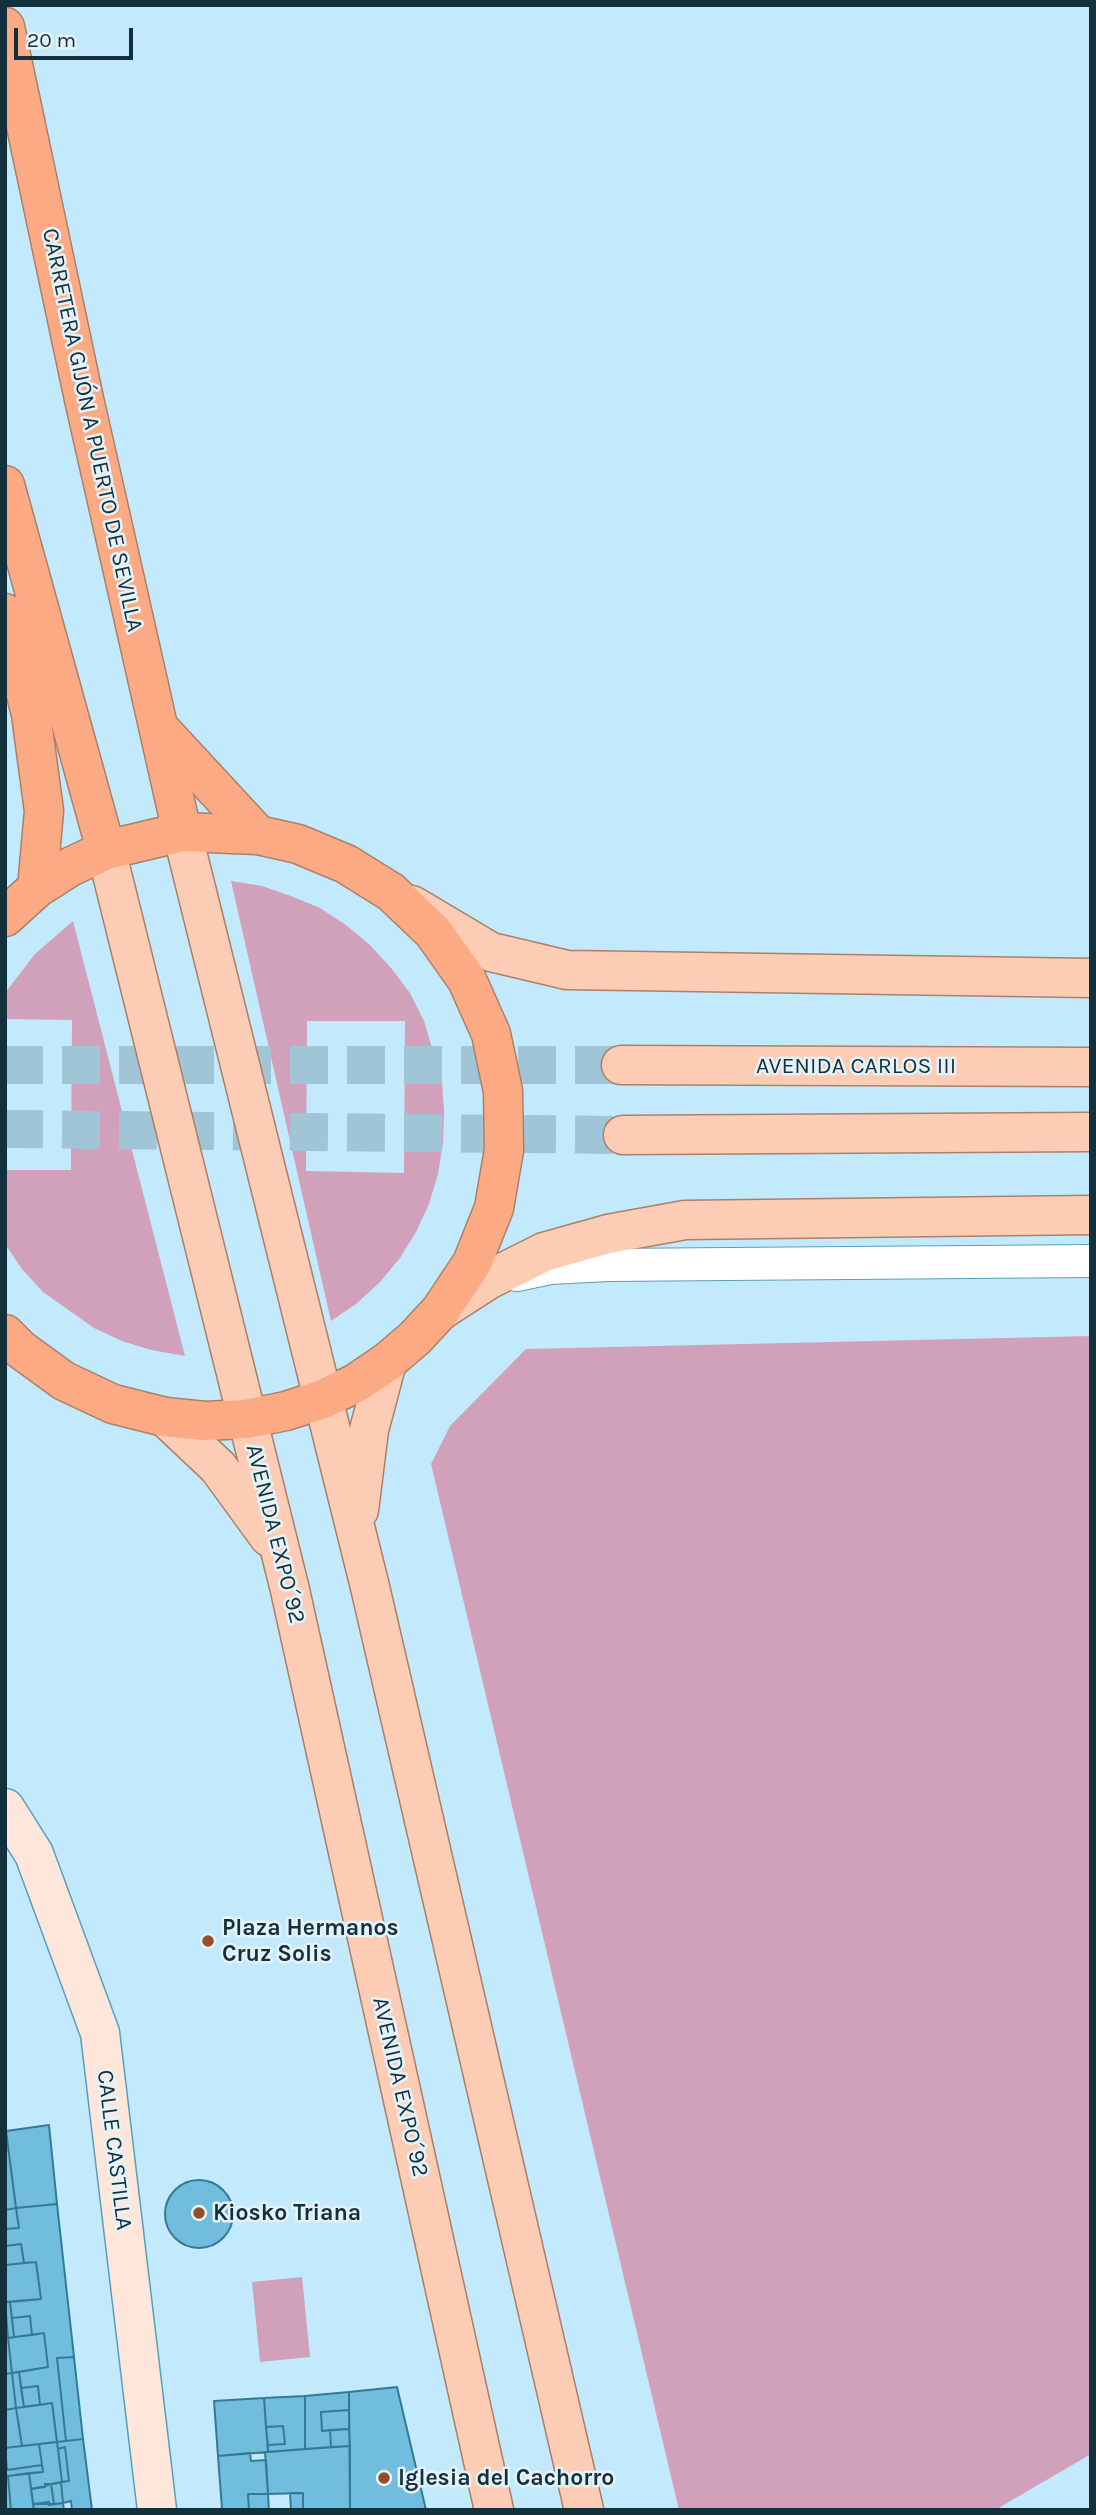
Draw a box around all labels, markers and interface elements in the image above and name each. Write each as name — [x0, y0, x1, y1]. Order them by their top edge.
scale bar — [18, 14, 136, 58]
text: 20 m — [27, 28, 76, 52]
street label: CARRETERA GIJÓN A PUERTO DE SEVILLA — [36, 226, 148, 634]
street label: AVENIDA CARLOS III — [756, 1052, 956, 1080]
street label: AVENIDA EXPO´92 — [239, 1441, 311, 1627]
place label: Plaza Hermanos Cruz Solis — [222, 1914, 399, 1968]
marker: Plaza Hermanos Cruz Solis — [200, 1933, 216, 1949]
street label: AVENIDA EXPO´92 — [366, 1994, 434, 2180]
street label: CALLE CASTILLA — [90, 2068, 138, 2232]
place label: Kiosko Triana — [213, 2199, 361, 2227]
marker: Kiosko Triana — [191, 2205, 207, 2221]
place label: Iglesia del Cachorro — [398, 2464, 614, 2492]
marker: Iglesia del Cachorro — [376, 2470, 392, 2486]

